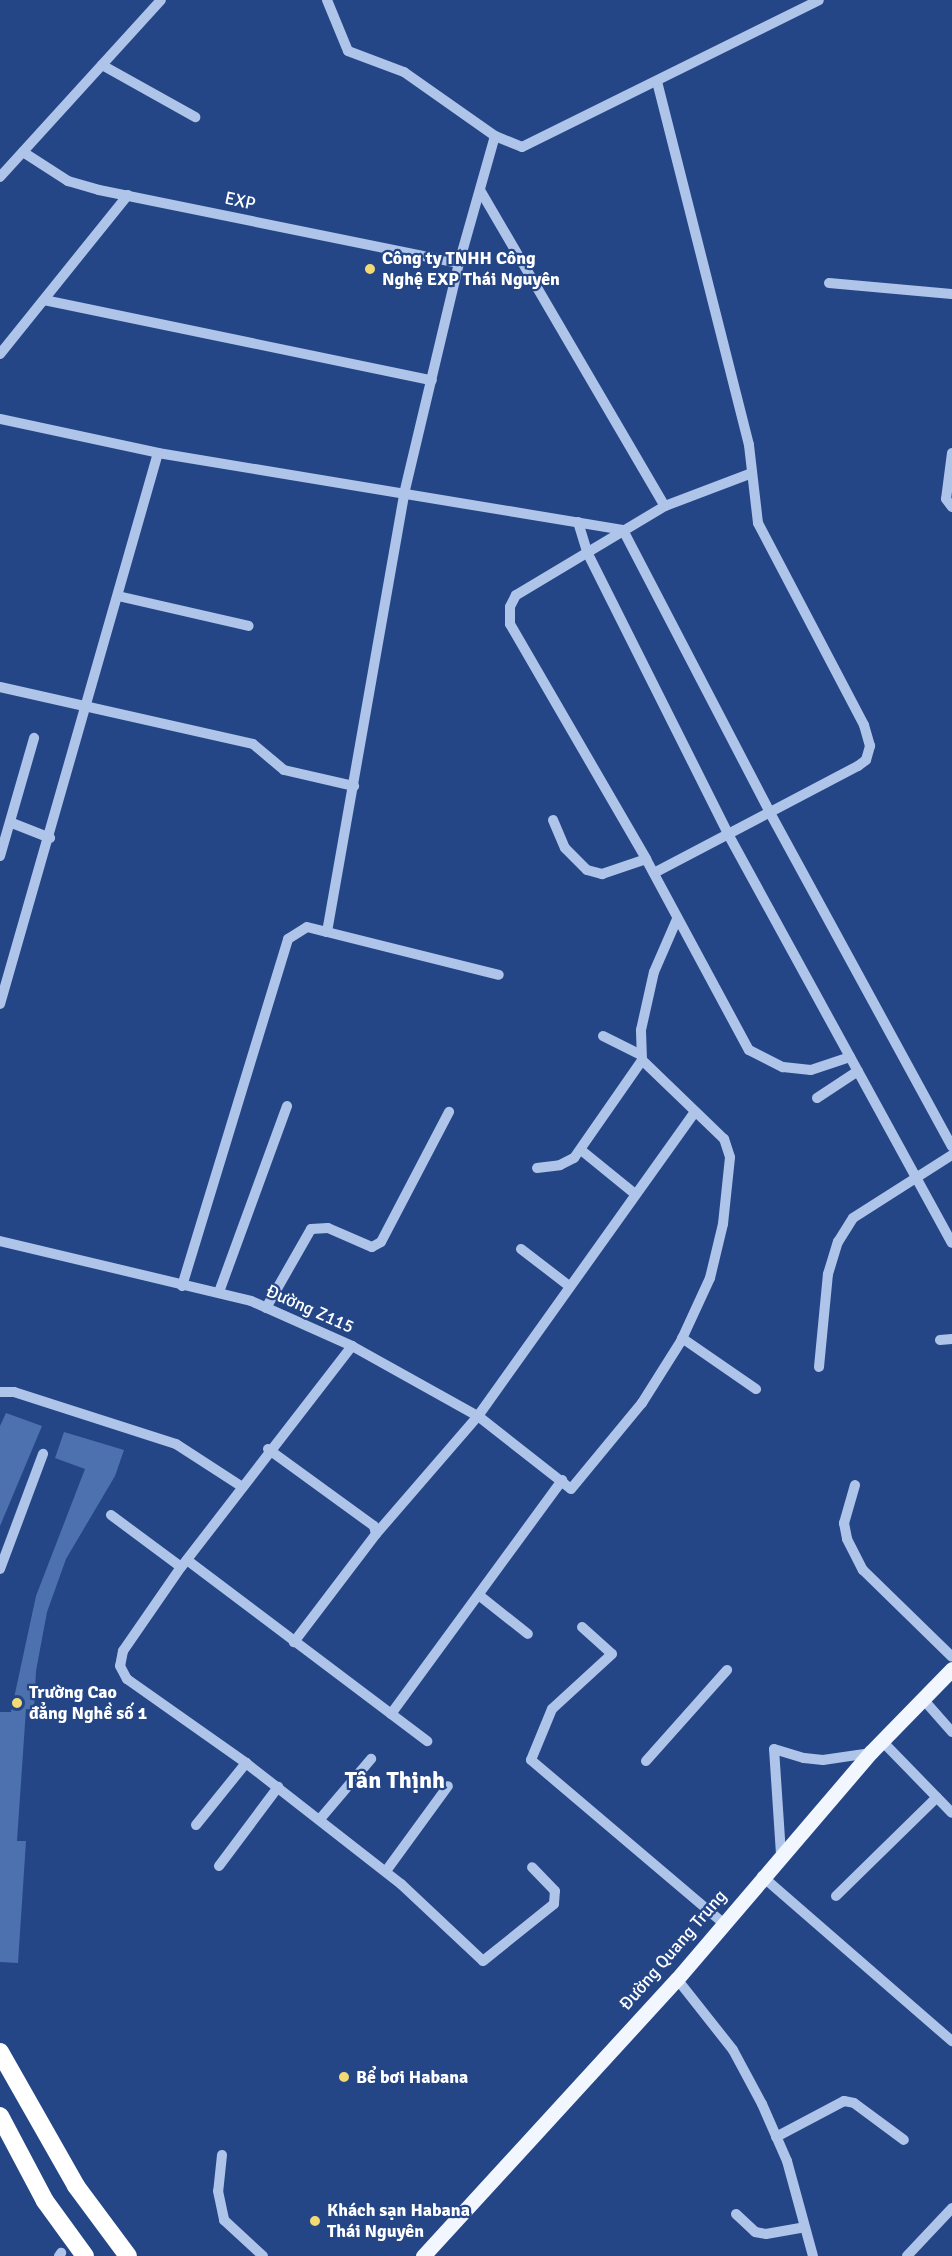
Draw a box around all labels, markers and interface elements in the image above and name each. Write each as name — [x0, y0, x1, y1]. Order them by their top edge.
street label: EXP — [223, 187, 257, 215]
place label: Công ty TNHH Công Nghệ EXP Thái Nguyên — [382, 248, 560, 290]
marker: Công ty TNHH Công Nghệ EXP Thái Nguyên — [363, 262, 377, 276]
street label: Đường Z115 — [263, 1280, 357, 1338]
place label: Trường Cao đẳng Nghề số 1 — [29, 1682, 147, 1724]
marker: Trường Cao đẳng Nghề số 1 — [10, 1696, 24, 1710]
district label: Tân Thịnh — [345, 1767, 445, 1795]
street label: Đường Quang Trung — [615, 1885, 731, 2015]
place label: Bể bơi Habana — [356, 2066, 468, 2088]
marker: Bể bơi Habana — [337, 2070, 351, 2084]
place label: Khách sạn Habana Thái Nguyên — [327, 2200, 470, 2242]
marker: Khách sạn Habana Thái Nguyên — [308, 2214, 322, 2228]

